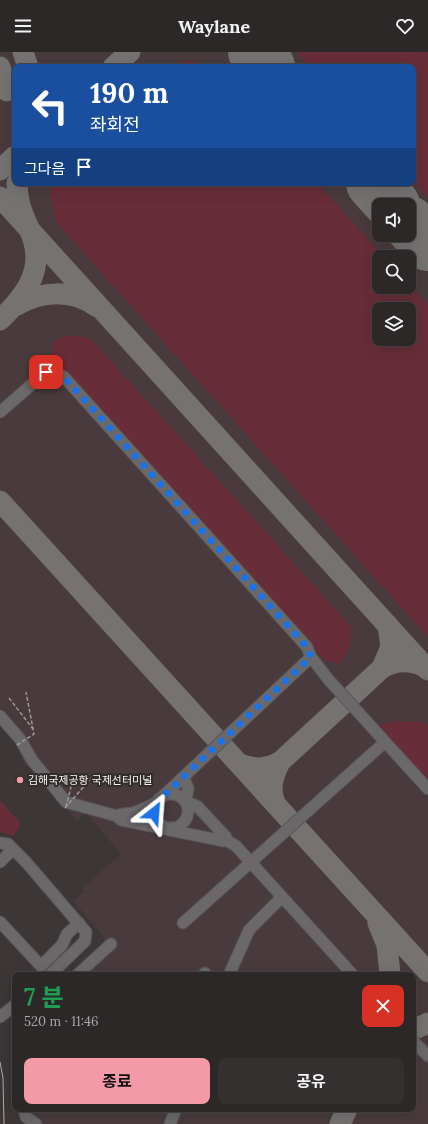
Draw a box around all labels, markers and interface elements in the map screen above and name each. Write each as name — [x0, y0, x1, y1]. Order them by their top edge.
icon: menu — [12, 15, 34, 37]
text: Waylane — [178, 15, 250, 38]
icon: heart — [394, 15, 416, 37]
text: 190 m — [90, 75, 168, 111]
icon: left — [24, 80, 76, 132]
text: 좌회전 — [90, 113, 140, 136]
icon: arrive — [73, 156, 95, 178]
text: 그다음 — [24, 159, 65, 178]
map controls — [372, 198, 416, 346]
button: sound — [372, 198, 416, 242]
button: search — [372, 250, 416, 294]
button: layers — [372, 302, 416, 346]
pin — [29, 355, 63, 389]
icon: arrive — [35, 361, 57, 383]
place label: 김해국제공항 국제선터미널 — [28, 773, 152, 787]
marker: 김해국제공항 국제선터미널 — [15, 775, 25, 785]
position arrow — [133, 792, 175, 834]
text: 7 분 — [24, 982, 64, 1013]
button: close — [362, 985, 404, 1027]
text: 520 m · 11:46 — [24, 1013, 99, 1030]
button: 종료 — [24, 1058, 210, 1104]
button: 공유 — [218, 1058, 404, 1104]

